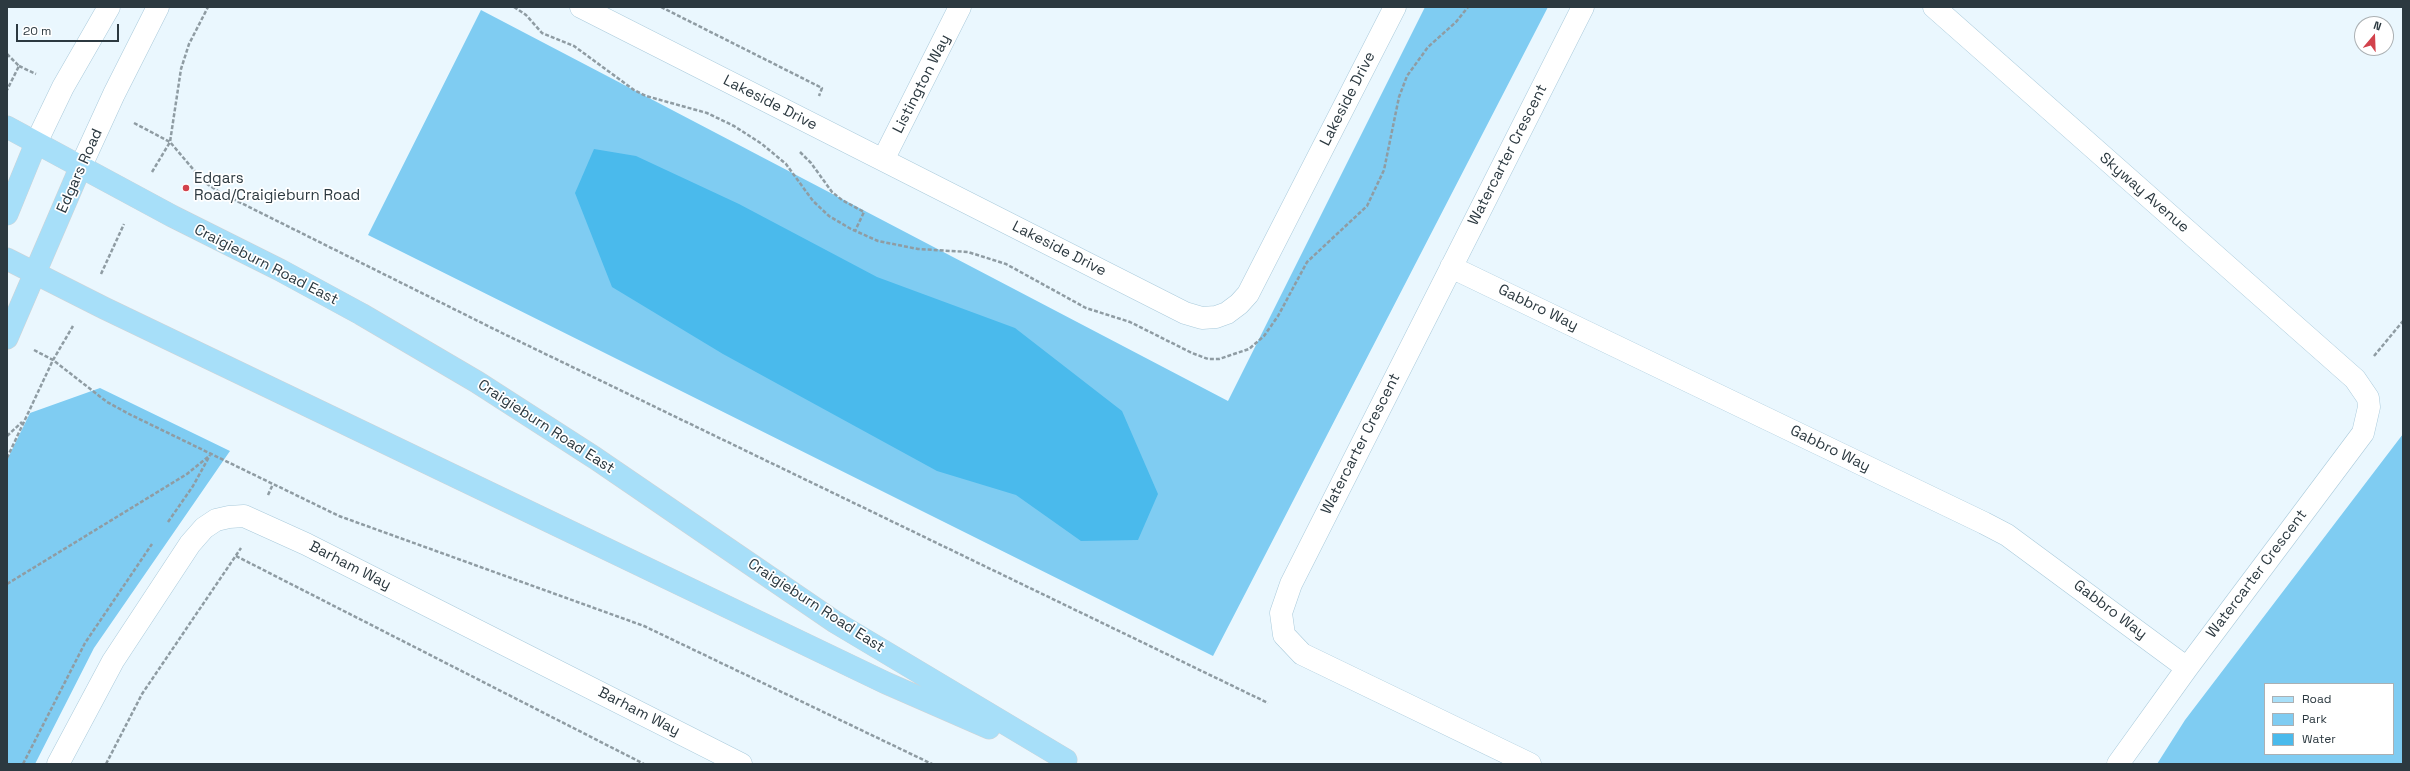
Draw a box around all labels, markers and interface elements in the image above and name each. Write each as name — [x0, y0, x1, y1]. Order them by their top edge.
scale bar — [18, 16, 121, 42]
north arrow — [2354, 16, 2394, 56]
text: N — [2372, 18, 2383, 33]
text: 20 m — [23, 23, 51, 39]
street label: Listington Way — [889, 32, 955, 136]
street label: Lakeside Drive — [1317, 49, 1379, 149]
street label: Lakeside Drive — [720, 72, 820, 134]
street label: Watercarter Crescent — [1465, 81, 1551, 229]
street label: Edgars Road — [53, 126, 107, 216]
street label: Skyway Avenue — [2096, 149, 2192, 237]
place label: Edgars Road/Craigieburn Road — [194, 170, 360, 205]
marker: Edgars Road/Craigieburn Road — [181, 183, 191, 193]
street label: Lakeside Drive — [1009, 218, 1109, 280]
street label: Craigieburn Road East — [191, 221, 341, 309]
street label: Gabbro Way — [1495, 281, 1581, 335]
street label: Watercarter Crescent — [1318, 370, 1404, 518]
street label: Craigieburn Road East — [474, 376, 618, 478]
street label: Gabbro Way — [1787, 422, 1873, 476]
street label: Watercarter Crescent — [2203, 506, 2311, 642]
street label: Barham Way — [306, 538, 394, 594]
street label: Craigieburn Road East — [744, 555, 888, 657]
street label: Gabbro Way — [2070, 577, 2150, 643]
legend — [2264, 683, 2394, 755]
street label: Barham Way — [595, 684, 683, 740]
text: Road — [2302, 691, 2331, 707]
text: Park — [2302, 711, 2327, 727]
text: Water — [2302, 731, 2336, 747]

